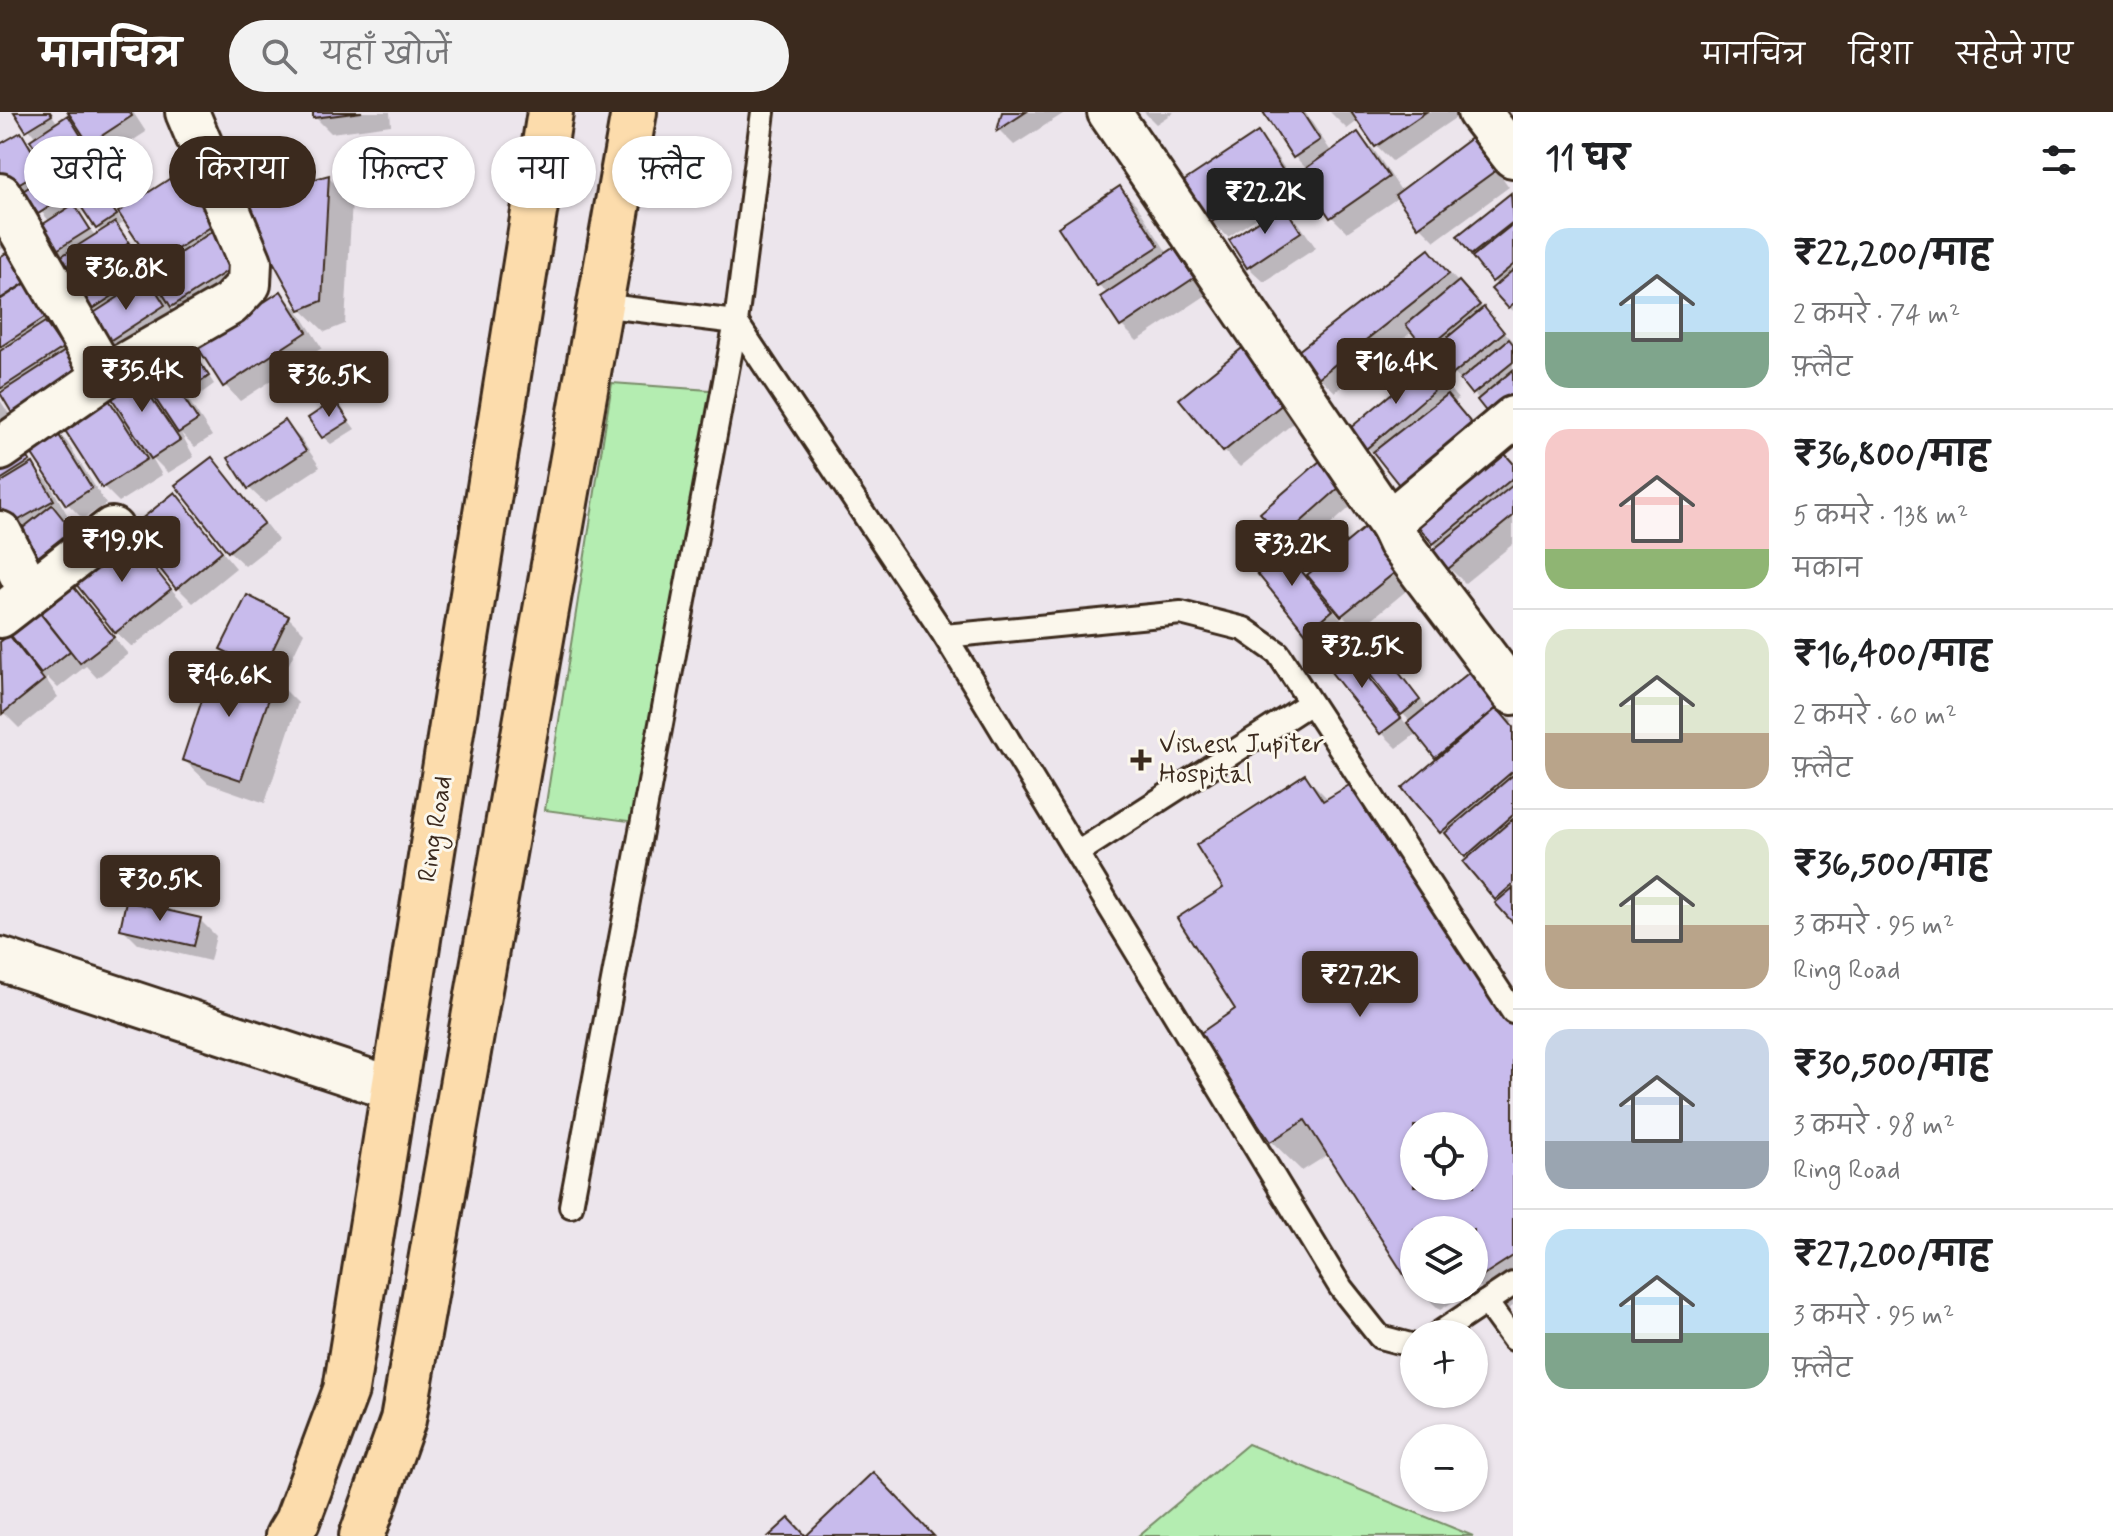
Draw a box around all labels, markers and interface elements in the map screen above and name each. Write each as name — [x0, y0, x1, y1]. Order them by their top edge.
search box — [229, 20, 789, 92]
text: मानचित्र — [40, 31, 181, 80]
icon: search — [257, 34, 301, 78]
text: यहाँ खोजें — [321, 36, 451, 75]
text: मानचित्र — [1702, 38, 1805, 75]
text: दिशा — [1849, 38, 1912, 75]
text: सहेजे गए — [1956, 38, 2073, 75]
chip: खरीदें — [24, 136, 153, 208]
chip: किराया — [169, 136, 316, 208]
chip: फ़िल्टर — [332, 136, 475, 208]
chip: नया — [491, 136, 596, 208]
chip: फ़्लैट — [612, 136, 732, 208]
text: 11 घर — [1545, 137, 1629, 182]
icon: filters — [2037, 138, 2081, 182]
pin: ₹22.2K — [1200, 168, 1330, 236]
text: ₹22.2K — [1225, 177, 1305, 211]
text: ₹22,200/माह — [1793, 232, 1992, 277]
pin: ₹36.8K — [61, 244, 191, 312]
text: ₹36.8K — [85, 253, 167, 287]
icon: home — [1609, 260, 1705, 356]
text: 2 कमरे · 74 m² — [1793, 299, 1960, 333]
pin: ₹16.4K — [1331, 338, 1461, 406]
pin: ₹35.4K — [77, 346, 207, 414]
text: ₹16.4K — [1355, 347, 1437, 381]
pin: ₹36.5K — [264, 351, 394, 419]
text: फ़्लैट — [1793, 352, 1852, 386]
text: ₹35.4K — [101, 355, 183, 389]
text: ₹36.5K — [287, 360, 371, 394]
text: ₹36,800/माह — [1793, 433, 1989, 478]
icon: home — [1609, 461, 1705, 557]
text: 5 कमरे · 138 m² — [1793, 500, 1968, 534]
pin: ₹19.9K — [57, 516, 187, 584]
pin: ₹33.2K — [1227, 520, 1357, 588]
text: ₹19.9K — [81, 525, 163, 559]
text: ₹33.2K — [1253, 529, 1331, 563]
text: मकान — [1793, 553, 1862, 587]
pin: ₹32.5K — [1297, 622, 1427, 690]
text: ₹32.5K — [1321, 631, 1403, 665]
text: ₹16,400/माह — [1793, 633, 1991, 678]
pin: ₹46.6K — [164, 651, 294, 719]
text: ₹46.6K — [187, 660, 271, 694]
icon: home — [1609, 661, 1705, 757]
text: 2 कमरे · 60 m² — [1793, 700, 1957, 734]
place label: Vishesh Jupiter Hospital — [1159, 728, 1324, 792]
marker: Vishesh Jupiter Hospital — [1130, 749, 1152, 771]
text: फ़्लैट — [1793, 753, 1852, 787]
street label: Ring Road — [411, 773, 463, 885]
text: ₹36,500/माह — [1793, 843, 1990, 888]
pin: ₹30.5K — [95, 855, 225, 923]
icon: home — [1609, 861, 1705, 957]
text: ₹30.5K — [118, 864, 202, 898]
text: 3 कमरे · 95 m² — [1793, 910, 1954, 944]
pin: ₹27.2K — [1295, 951, 1425, 1019]
text: Ring Road — [1793, 954, 1900, 988]
text: ₹27.2K — [1320, 960, 1400, 994]
text: ₹30,500/माह — [1793, 1043, 1990, 1088]
icon: home — [1609, 1061, 1705, 1157]
text: 3 कमरे · 98 m² — [1793, 1110, 1955, 1144]
map controls — [1400, 1112, 1488, 1512]
button: locate — [1400, 1112, 1488, 1200]
text: Ring Road — [1793, 1154, 1900, 1188]
button: layers — [1400, 1216, 1488, 1304]
text: ₹27,200/माह — [1793, 1233, 1991, 1278]
icon: home — [1609, 1261, 1705, 1357]
text: 3 कमरे · 95 m² — [1793, 1300, 1954, 1334]
button: + — [1400, 1320, 1488, 1408]
text: फ़्लैट — [1793, 1353, 1852, 1387]
button: − — [1400, 1424, 1488, 1512]

